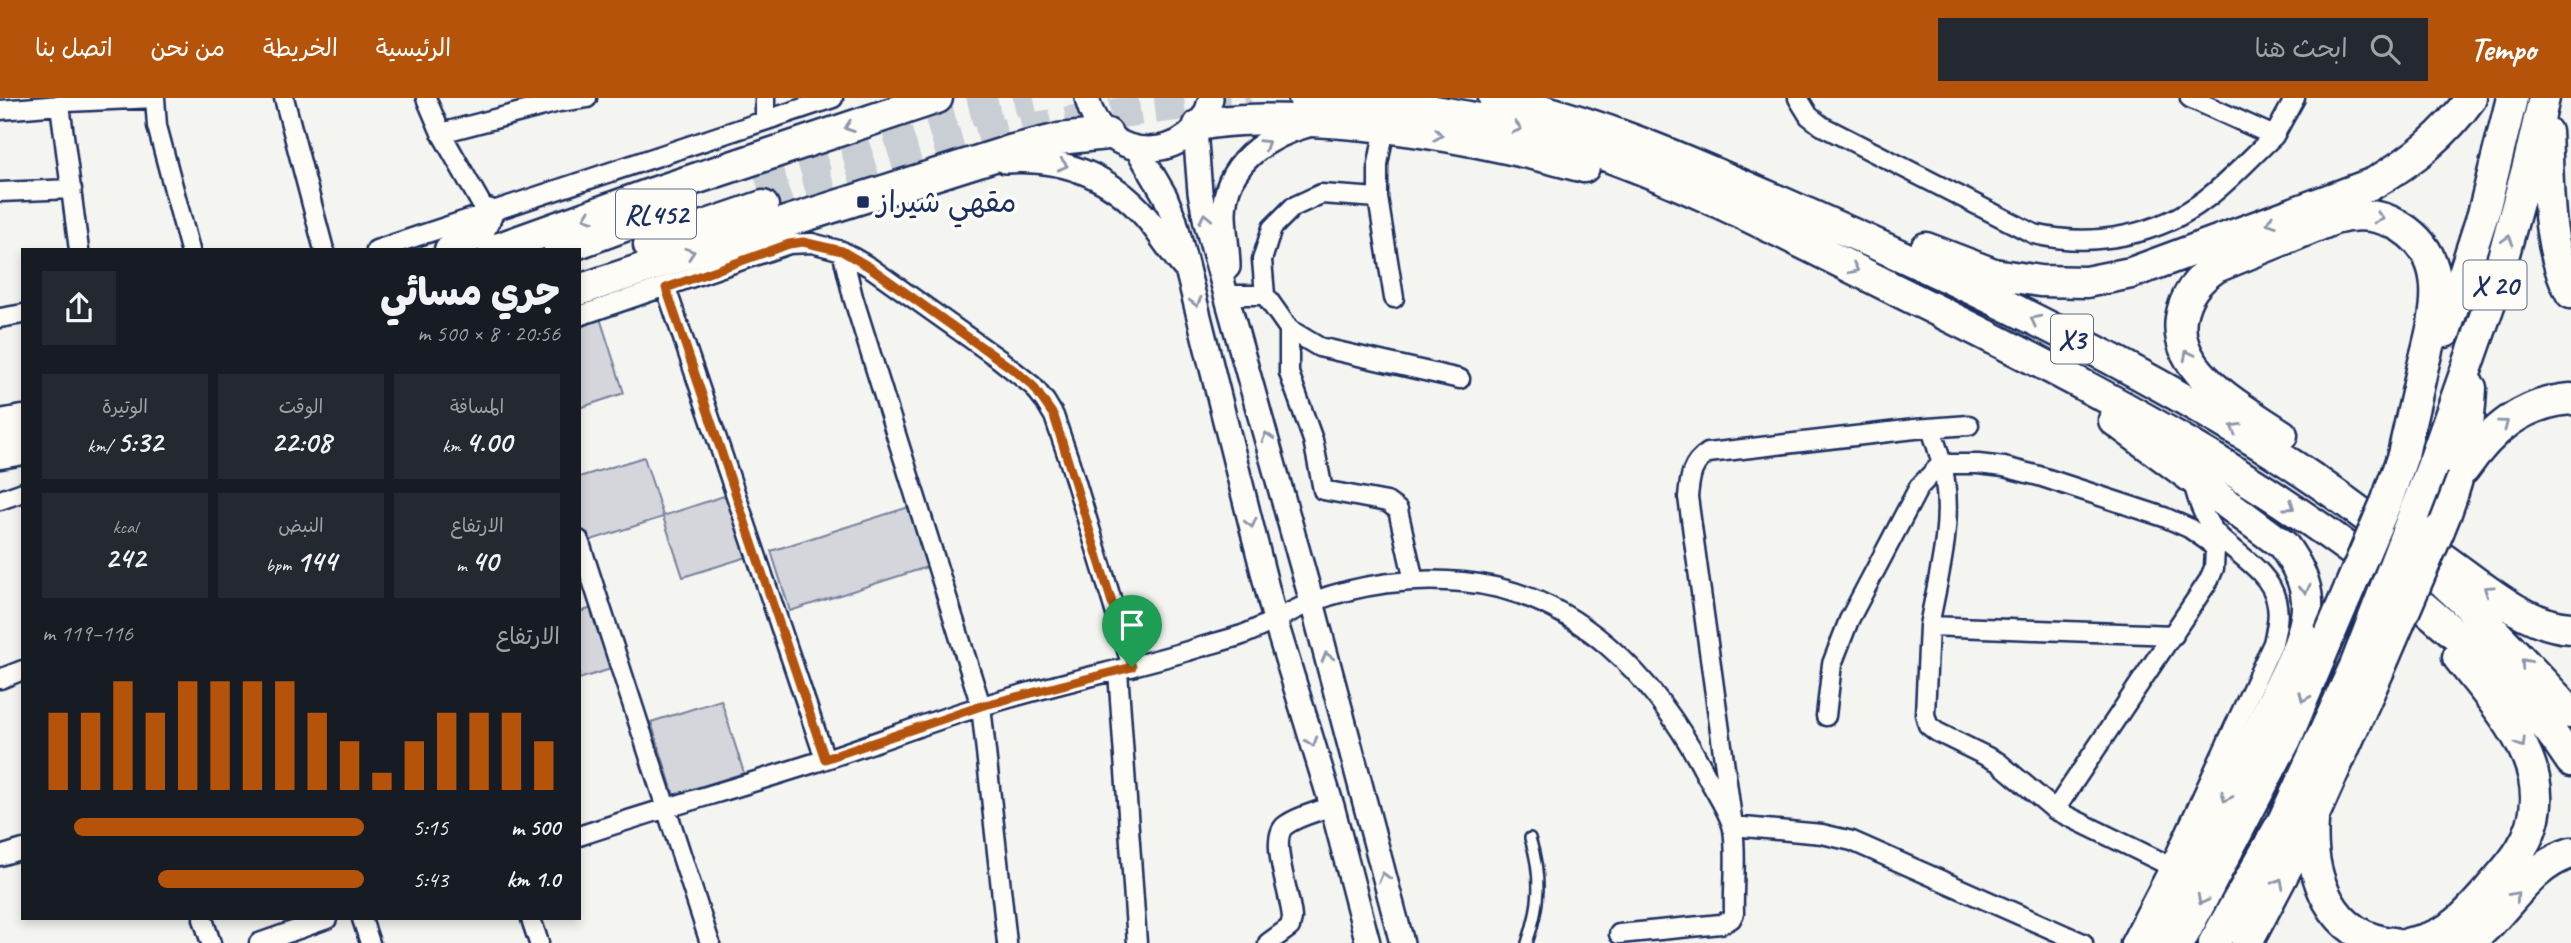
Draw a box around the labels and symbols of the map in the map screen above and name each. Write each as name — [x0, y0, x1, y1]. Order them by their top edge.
one-way arrow — [843, 119, 856, 133]
one-way arrow — [1511, 120, 1523, 134]
one-way arrow — [1432, 127, 1444, 142]
one-way arrow — [1257, 140, 1270, 153]
one-way arrow — [1056, 156, 1068, 171]
place label: مقهي شيراز — [874, 183, 1016, 228]
road number: RL452 — [616, 190, 696, 238]
marker: مقهي شيراز — [855, 194, 871, 210]
one-way arrow — [582, 208, 594, 222]
one-way arrow — [2373, 210, 2385, 224]
one-way arrow — [1199, 212, 1214, 224]
one-way arrow — [2266, 214, 2278, 228]
one-way arrow — [2500, 234, 2515, 246]
one-way arrow — [684, 246, 696, 261]
one-way arrow — [1847, 260, 1859, 274]
road number: X 20 — [2464, 260, 2526, 310]
one-way arrow — [1188, 296, 1202, 308]
one-way arrow — [2030, 314, 2042, 328]
road number: X3 — [2051, 314, 2093, 364]
one-way arrow — [2182, 350, 2196, 362]
one-way arrow — [2496, 420, 2509, 432]
one-way arrow — [2229, 424, 2242, 437]
one-way arrow — [1260, 432, 1275, 444]
one-way arrow — [2282, 498, 2295, 511]
one-way arrow — [1243, 517, 1257, 529]
one-way arrow — [2297, 582, 2311, 594]
one-way arrow — [2483, 586, 2496, 598]
pin — [1102, 595, 1162, 667]
one-way arrow — [1321, 651, 1335, 663]
one-way arrow — [2521, 658, 2533, 671]
one-way arrow — [2298, 690, 2312, 702]
one-way arrow — [2513, 735, 2526, 748]
one-way arrow — [1304, 736, 1319, 748]
one-way arrow — [2220, 790, 2234, 802]
one-way arrow — [1378, 871, 1393, 883]
one-way arrow — [2271, 878, 2284, 890]
one-way arrow — [2507, 891, 2519, 904]
one-way arrow — [2196, 893, 2210, 905]

